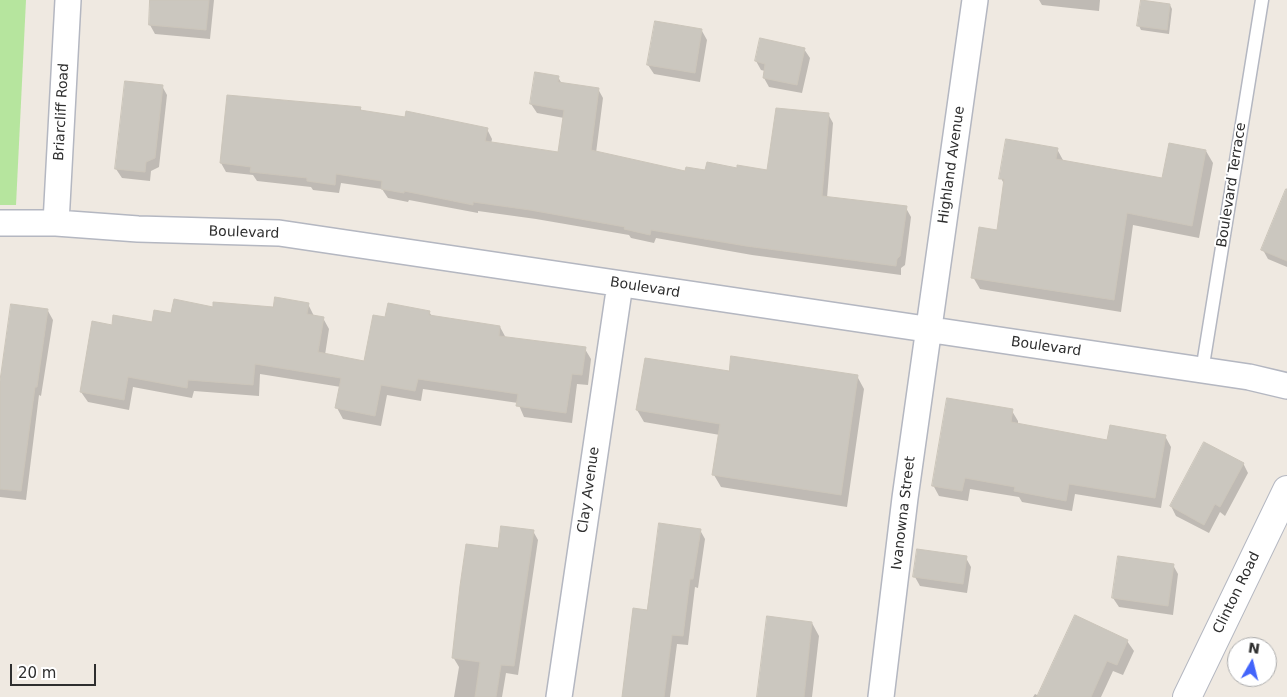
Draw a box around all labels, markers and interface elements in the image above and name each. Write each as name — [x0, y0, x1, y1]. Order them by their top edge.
street label: Briarcliff Road — [51, 63, 73, 161]
street label: Highland Avenue — [935, 105, 969, 225]
street label: Boulevard Terrace — [1214, 121, 1250, 249]
street label: Boulevard — [208, 223, 280, 243]
street label: Boulevard — [609, 274, 681, 302]
street label: Boulevard — [1010, 334, 1082, 360]
street label: Clay Avenue — [575, 446, 603, 534]
street label: Ivanowna Street — [889, 455, 919, 571]
street label: Clinton Road — [1210, 549, 1264, 637]
north arrow — [1227, 637, 1277, 687]
text: N — [1247, 639, 1261, 657]
scale bar — [12, 654, 99, 686]
text: 20 m — [18, 664, 56, 682]

